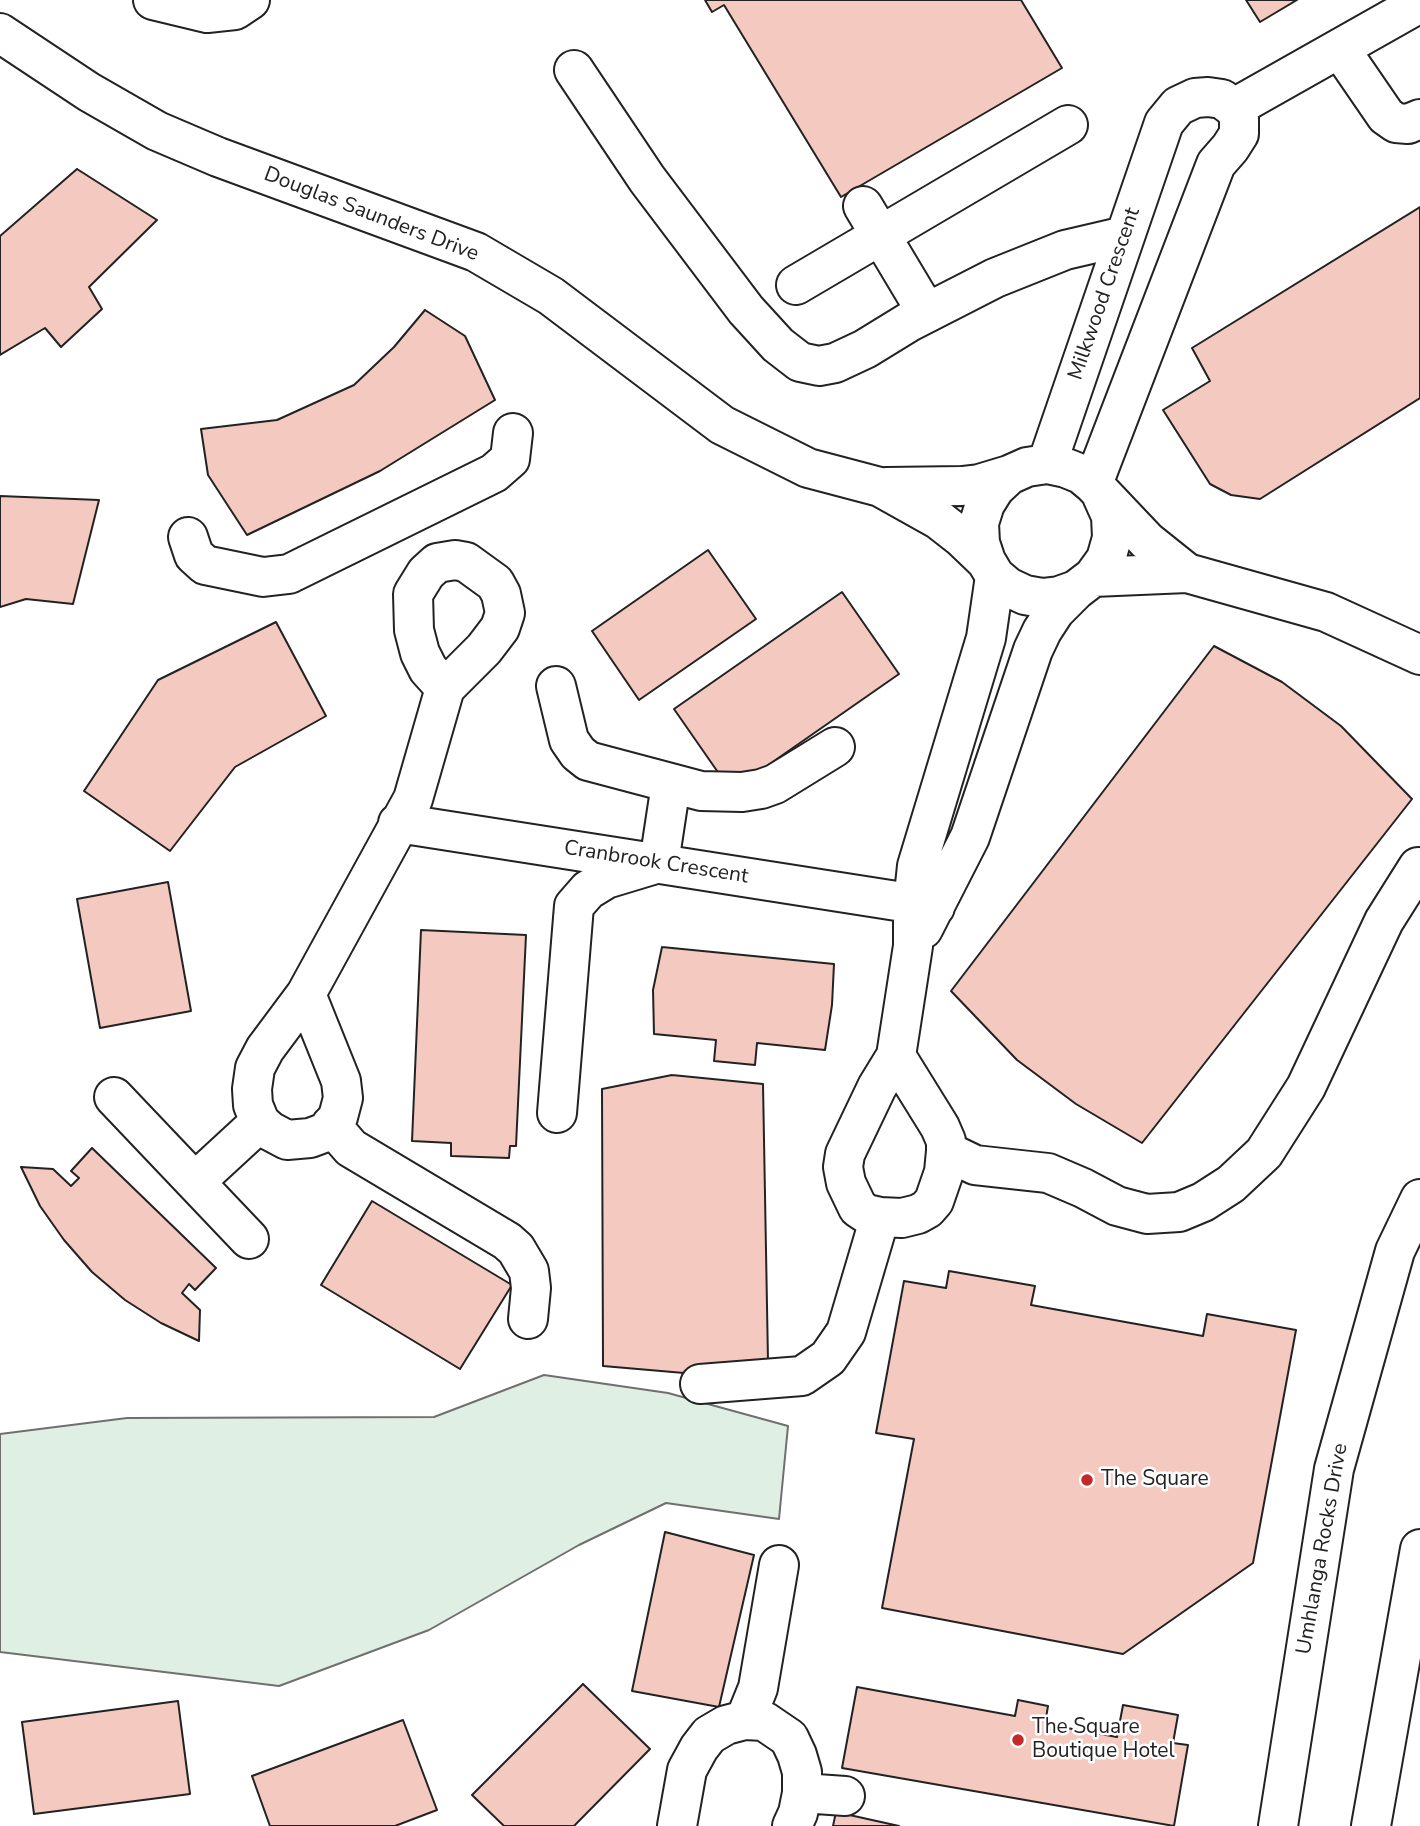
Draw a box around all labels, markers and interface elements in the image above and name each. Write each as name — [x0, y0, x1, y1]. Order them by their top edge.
street label: Douglas Saunders Drive — [260, 162, 482, 268]
street label: Milkwood Crescent — [1064, 205, 1146, 383]
street label: Cranbrook Crescent — [562, 836, 750, 890]
street label: Umhlanga Rocks Drive — [1292, 1441, 1354, 1657]
place label: The Square — [1101, 1467, 1209, 1493]
marker: The Square — [1079, 1472, 1095, 1488]
place label: The Square Boutique Hotel — [1032, 1715, 1175, 1765]
marker: The Square Boutique Hotel — [1010, 1732, 1026, 1748]

